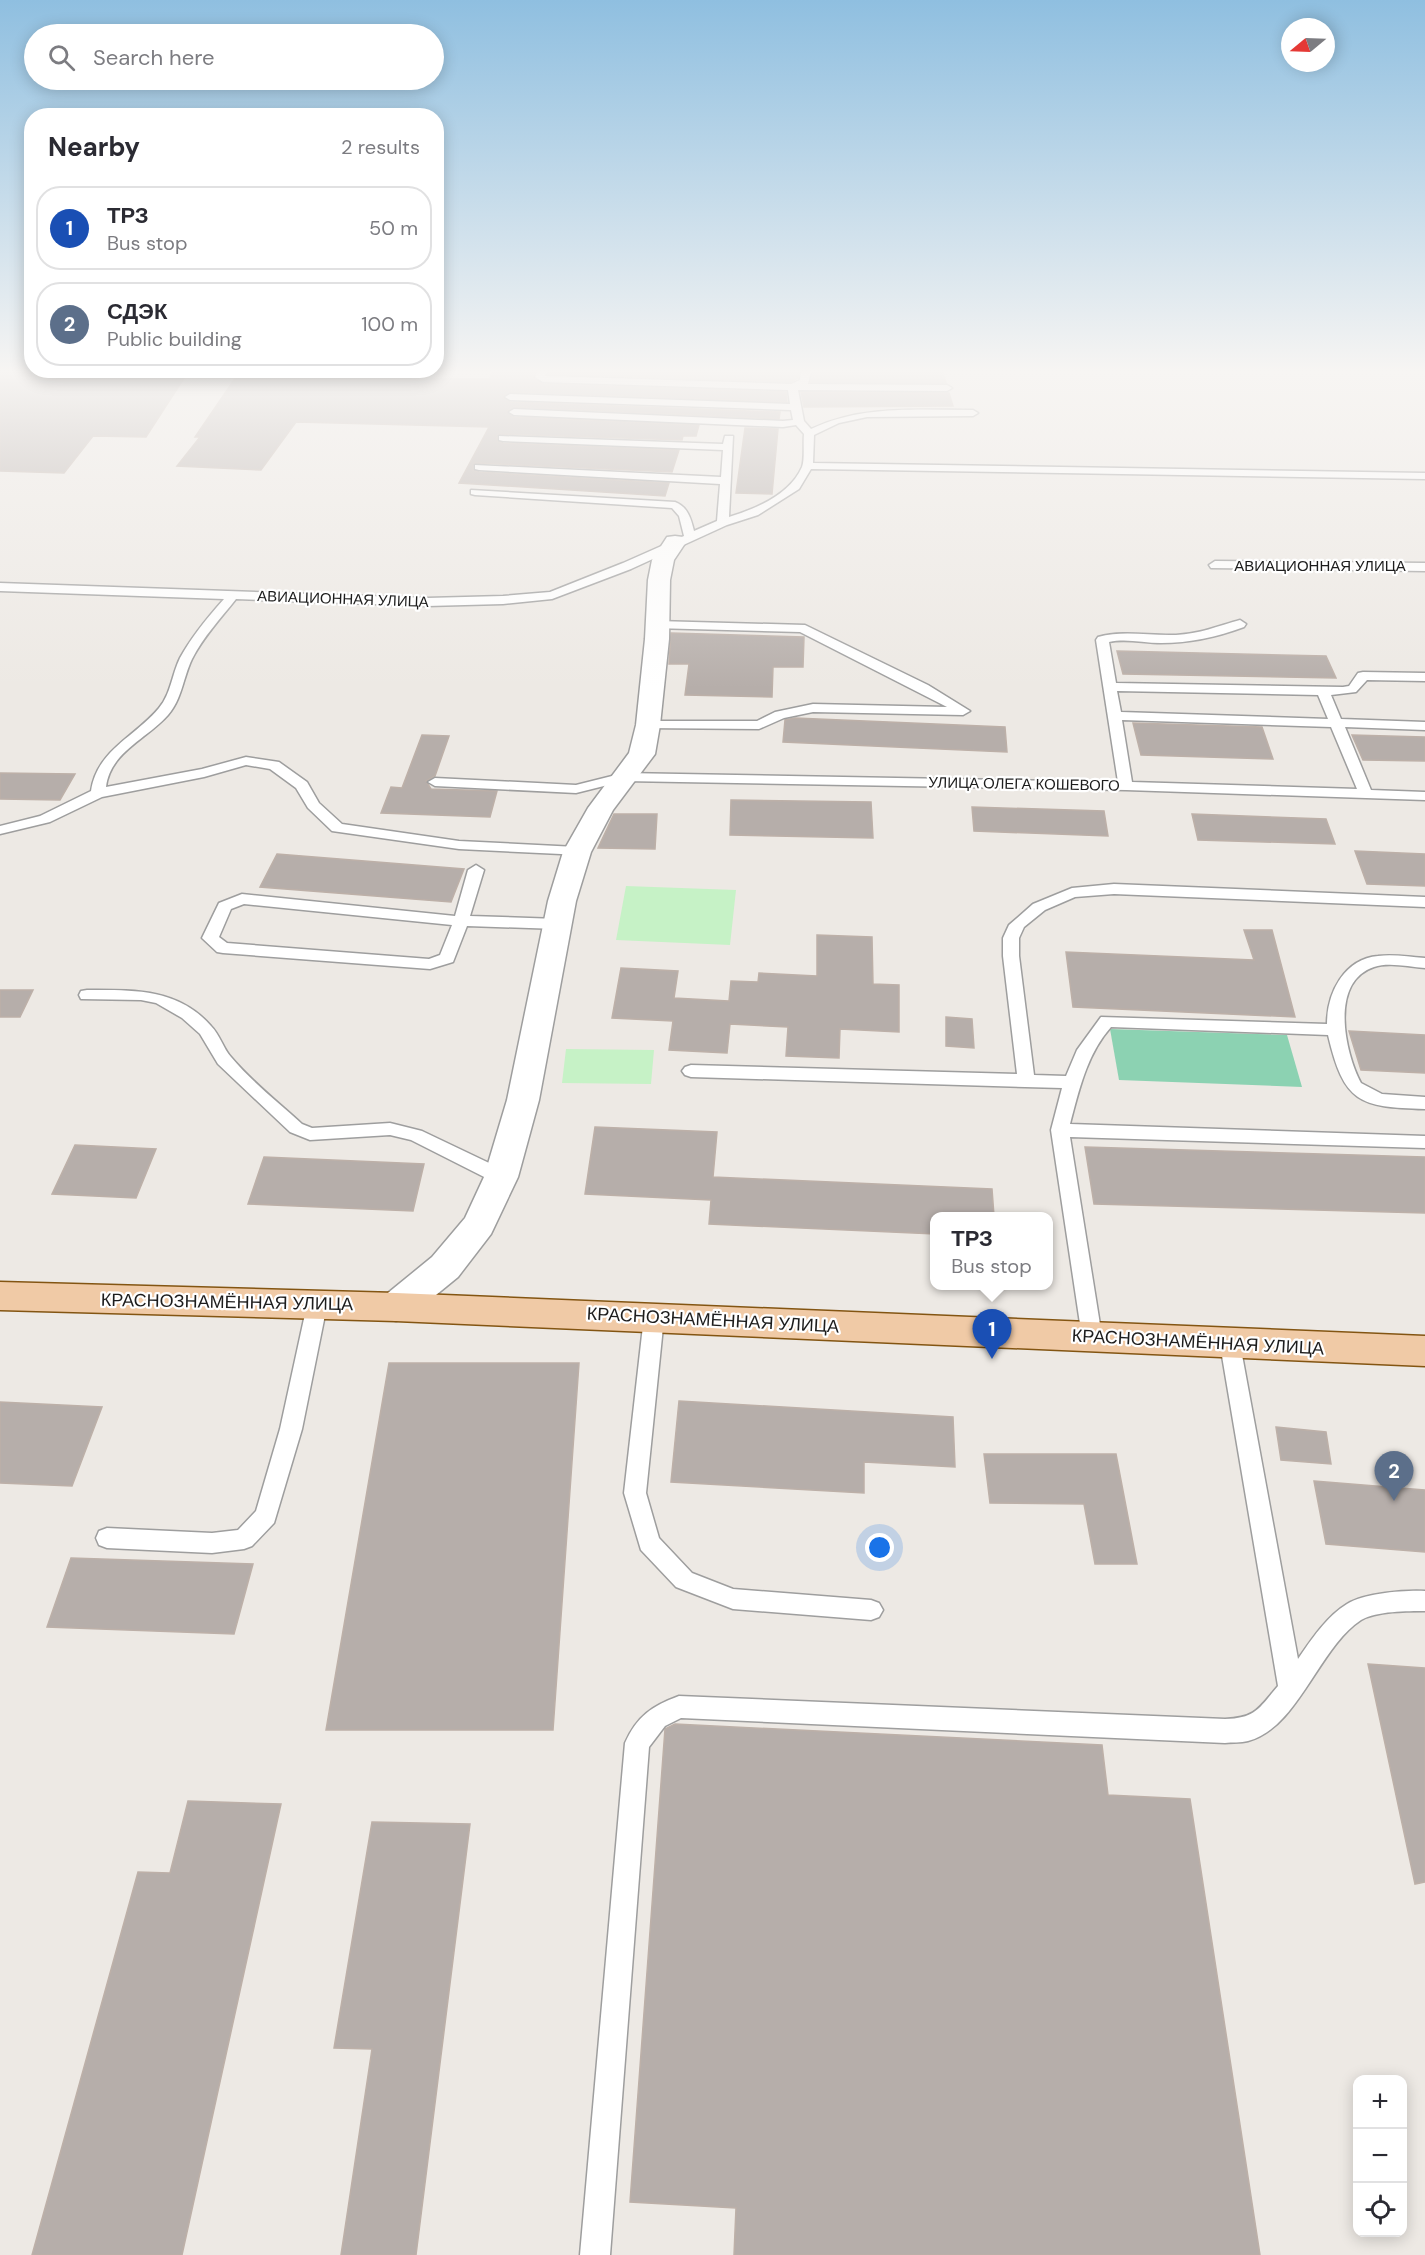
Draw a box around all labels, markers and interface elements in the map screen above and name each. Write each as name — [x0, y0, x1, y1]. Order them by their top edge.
north arrow — [1281, 18, 1335, 72]
search box — [24, 24, 444, 90]
icon: search — [45, 41, 78, 74]
text: Search here — [93, 43, 214, 72]
text: Nearby — [48, 130, 140, 164]
text: 2 results — [341, 134, 420, 160]
text: ТРЗ — [107, 201, 149, 230]
text: 1 — [66, 215, 73, 241]
text: 50 m — [369, 215, 418, 241]
text: Bus stop — [107, 230, 187, 256]
text: СДЭК — [107, 297, 167, 326]
text: 2 — [64, 311, 75, 337]
text: 100 m — [361, 311, 418, 337]
text: Public building — [107, 326, 242, 352]
street label: АВИАЦИОННАЯ УЛИЦА — [1234, 556, 1406, 576]
street label: АВИАЦИОННАЯ УЛИЦА — [257, 586, 429, 612]
street label: УЛИЦА ОЛЕГА КОШЕВОГО — [928, 772, 1120, 796]
popup — [930, 1212, 1053, 1290]
text: ТРЗ — [951, 1224, 993, 1253]
text: Bus stop — [951, 1253, 1032, 1279]
street label: КРАСНОЗНАМЁННАЯ УЛИЦА — [101, 1288, 353, 1316]
street label: КРАСНОЗНАМЁННАЯ УЛИЦА — [586, 1301, 840, 1339]
pin: 1 — [972, 1310, 1012, 1359]
street label: КРАСНОЗНАМЁННАЯ УЛИЦА — [1071, 1323, 1325, 1361]
pin: 2 — [1374, 1452, 1414, 1501]
your location — [865, 1533, 894, 1562]
map controls — [1353, 2075, 1407, 2237]
button: + — [1353, 2075, 1407, 2129]
button: − — [1353, 2129, 1407, 2183]
button: locate — [1353, 2183, 1407, 2237]

